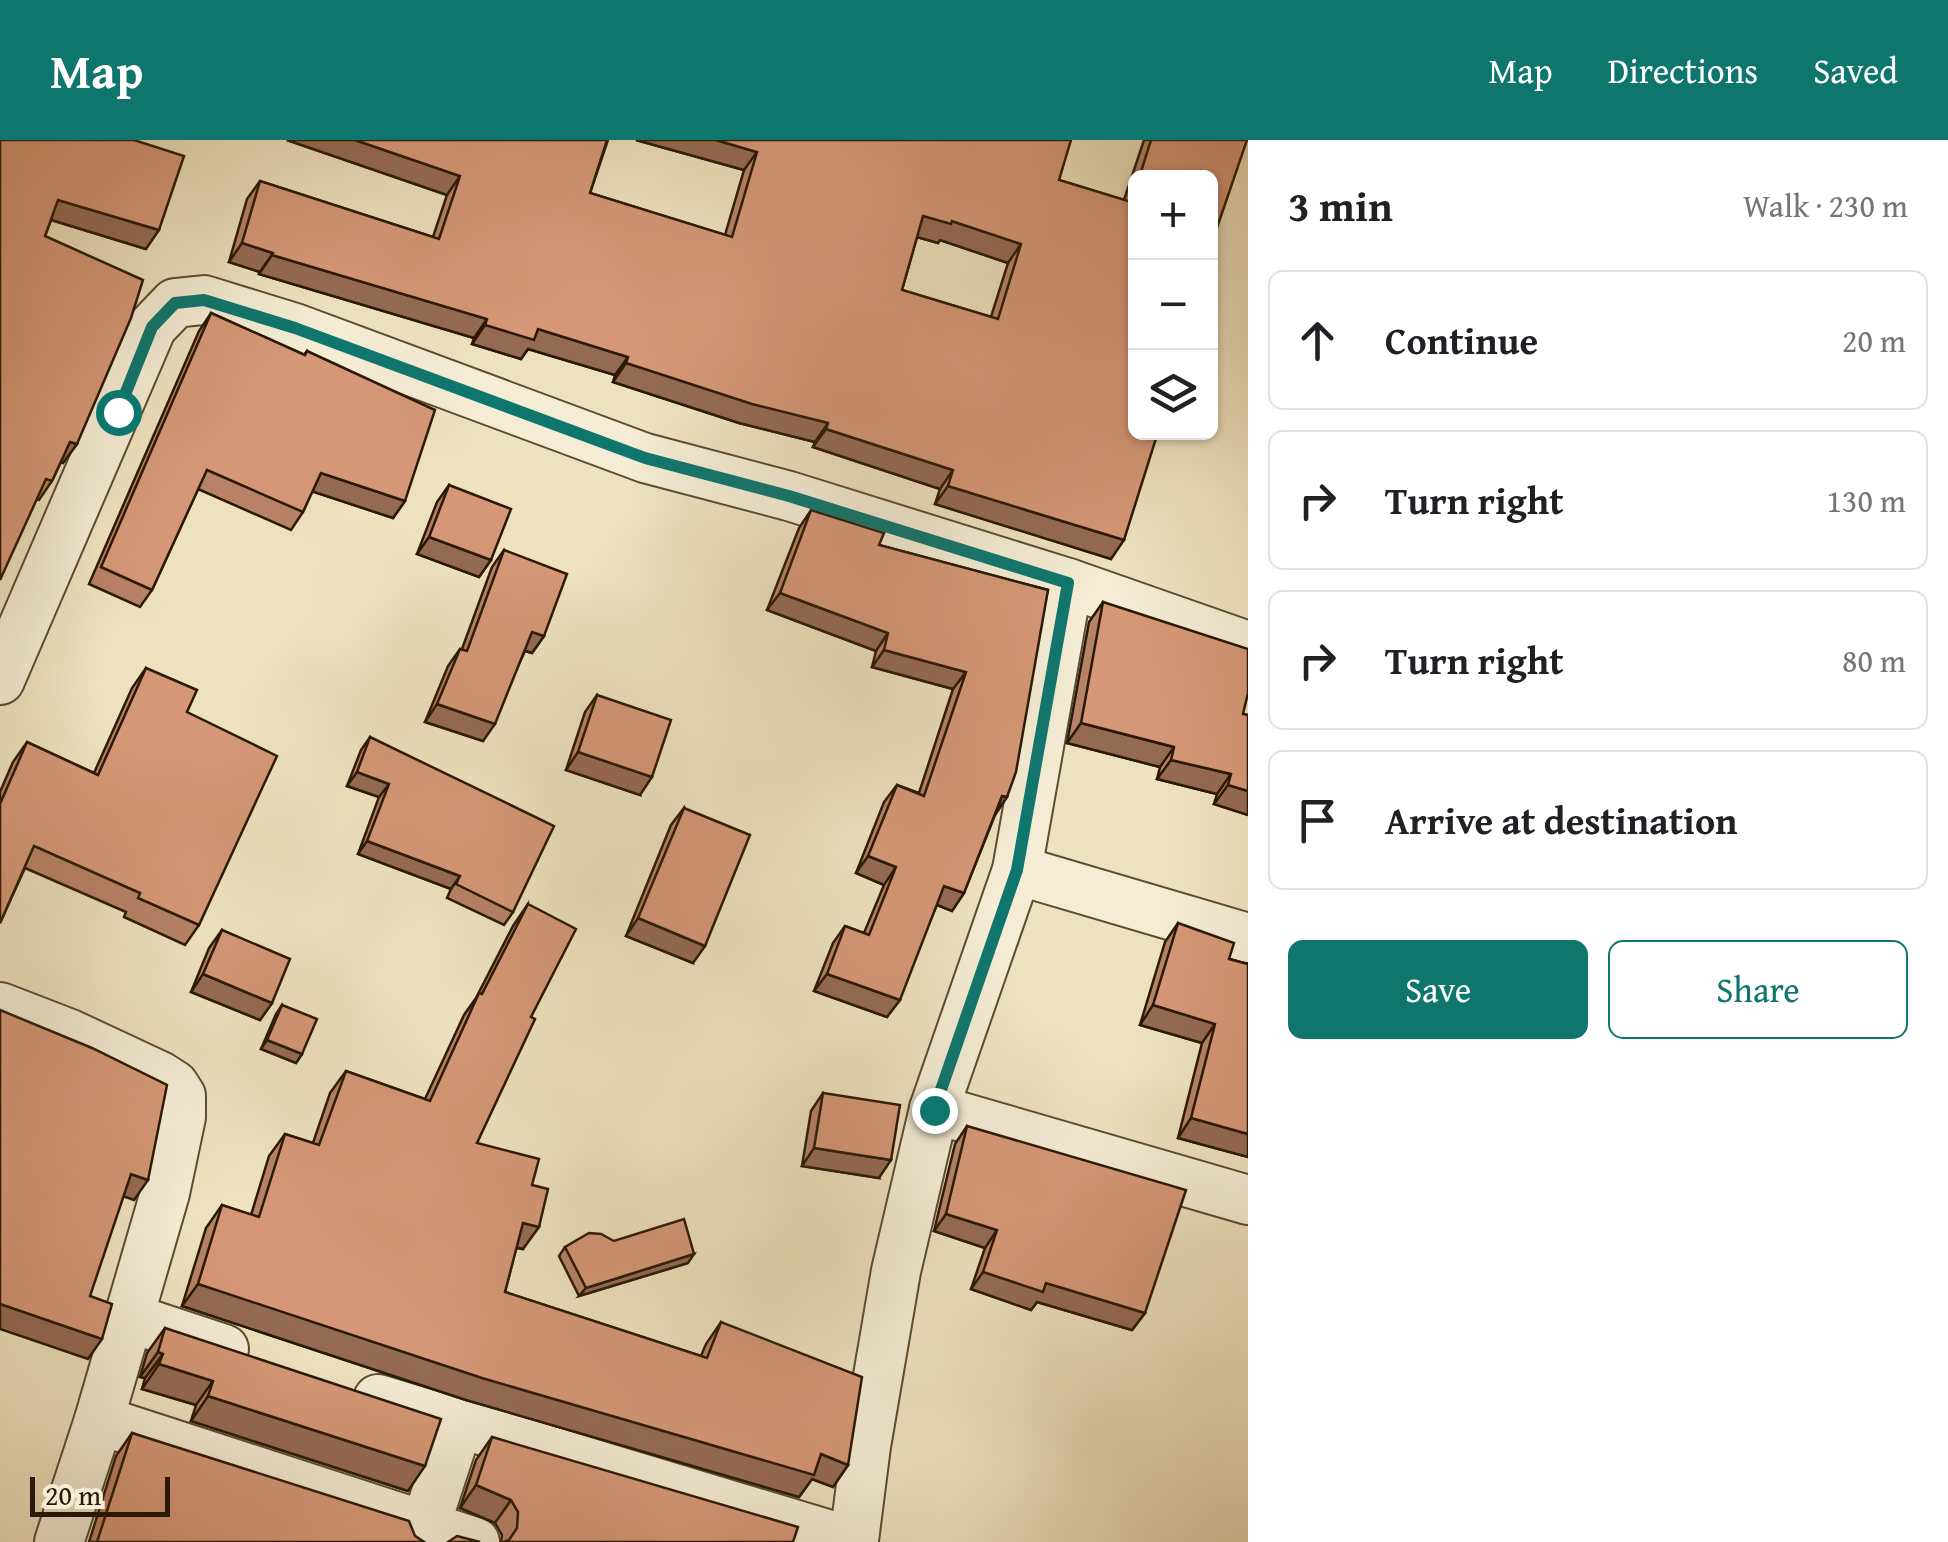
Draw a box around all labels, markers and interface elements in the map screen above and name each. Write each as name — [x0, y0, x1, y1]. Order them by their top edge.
text: Map — [50, 35, 143, 106]
text: Map — [1489, 45, 1553, 96]
text: Directions — [1608, 45, 1758, 96]
text: Saved — [1813, 45, 1898, 96]
map controls — [1128, 170, 1218, 440]
button: + — [1128, 170, 1218, 260]
text: 3 min — [1288, 175, 1393, 236]
text: Walk · 230 m — [1743, 182, 1908, 229]
button: − — [1128, 260, 1218, 350]
text: Continue — [1385, 312, 1538, 368]
icon: ahead — [1290, 313, 1345, 368]
text: 20 m — [1842, 317, 1906, 364]
button: layers — [1128, 350, 1218, 440]
route start — [96, 390, 142, 436]
text: Turn right — [1385, 472, 1564, 528]
icon: right — [1290, 473, 1345, 528]
text: 130 m — [1827, 477, 1906, 524]
text: Turn right — [1385, 632, 1564, 688]
icon: right — [1290, 633, 1345, 688]
text: 80 m — [1842, 637, 1906, 684]
text: Arrive at destination — [1385, 792, 1738, 848]
icon: arrive — [1290, 793, 1345, 848]
button: Save — [1288, 940, 1588, 1039]
button: Share — [1608, 940, 1908, 1039]
route end — [912, 1088, 958, 1134]
scale bar — [30, 1472, 170, 1516]
text: 20 m — [45, 1474, 101, 1515]

